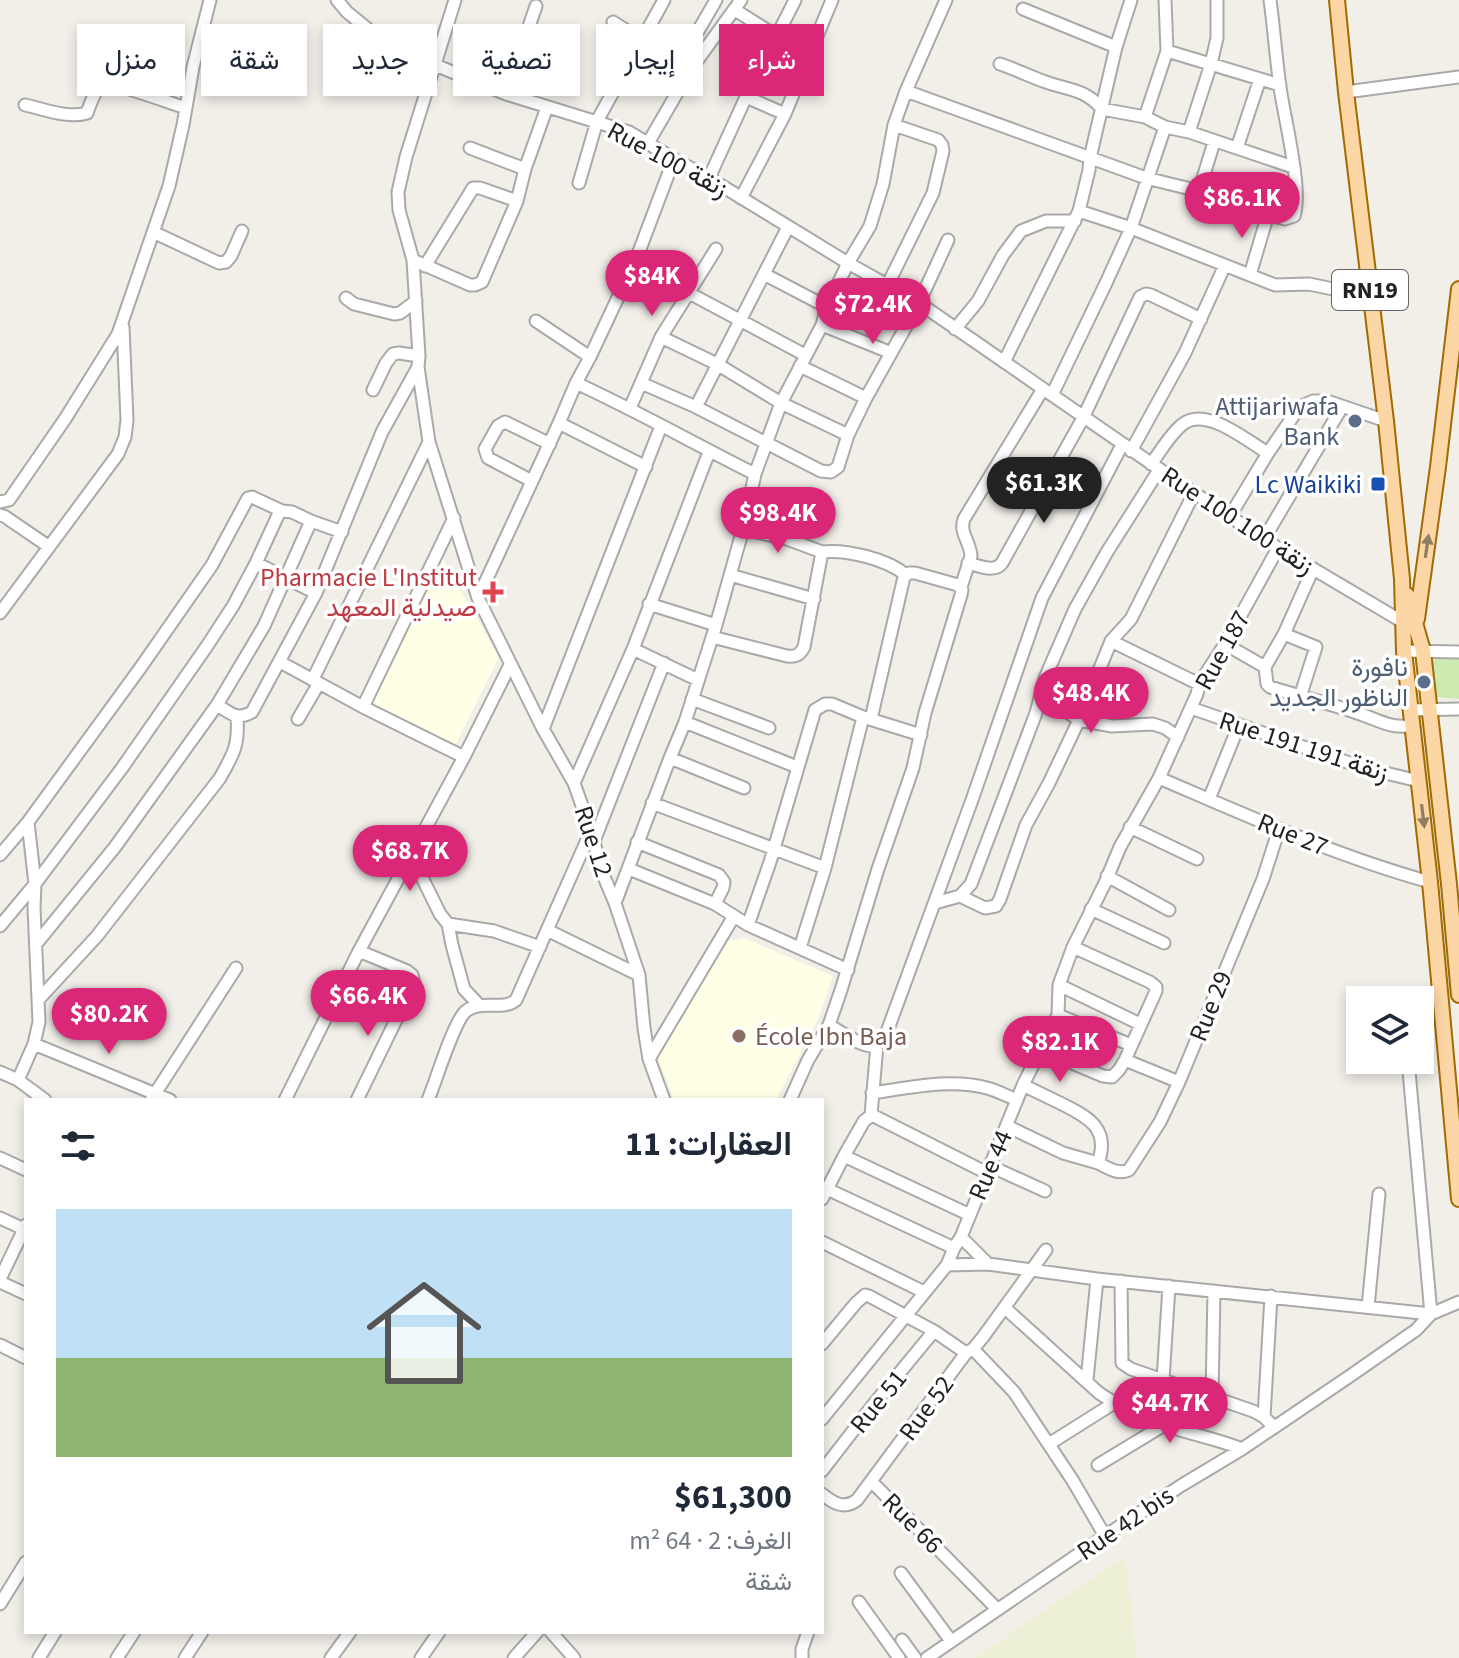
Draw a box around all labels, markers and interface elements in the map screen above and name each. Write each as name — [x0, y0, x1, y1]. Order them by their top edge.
chip: منزل — [77, 24, 185, 96]
chip: شقة — [201, 24, 307, 96]
chip: جديد — [323, 24, 437, 96]
chip: تصفية — [453, 24, 580, 96]
chip: إيجار — [596, 24, 703, 96]
chip: شراء — [719, 24, 824, 96]
street label: Rue 100 زنقة — [601, 112, 735, 207]
pin: $86.1K — [1177, 172, 1307, 240]
text: $86.1K — [1203, 179, 1281, 216]
pin: $84K — [605, 250, 699, 318]
text: $84K — [623, 257, 681, 294]
road number: RN19 — [1332, 270, 1408, 310]
pin: $72.4K — [808, 278, 938, 346]
text: $72.4K — [834, 285, 912, 322]
place label: Attijariwafa Bank — [1215, 388, 1339, 455]
marker: Attijariwafa Bank — [1346, 412, 1364, 430]
pin: $61.3K — [979, 457, 1109, 525]
street label: Rue 100 زنقة 100 — [1154, 457, 1322, 584]
text: $61.3K — [1005, 464, 1083, 501]
place label: Lc Waikiki — [1255, 466, 1362, 503]
marker: Lc Waikiki — [1369, 475, 1387, 493]
pin: $98.4K — [713, 487, 843, 555]
text: $98.4K — [739, 494, 817, 531]
one-way arrow — [1421, 533, 1434, 558]
place label: Pharmacie L'Institut صيدلية المعهد — [260, 559, 477, 626]
marker: Pharmacie L'Institut صيدلية المعهد — [484, 583, 502, 601]
street label: Rue 187 — [1185, 604, 1259, 697]
place label: نافورة الناظور الجديد — [1269, 649, 1408, 716]
pin: $48.4K — [1026, 667, 1156, 735]
marker: نافورة الناظور الجديد — [1415, 673, 1433, 691]
text: $48.4K — [1052, 674, 1130, 711]
street label: Rue 191 زنقة 191 — [1214, 702, 1393, 791]
street label: Rue 12 — [565, 801, 622, 882]
street label: Rue 27 — [1252, 804, 1334, 865]
one-way arrow — [1416, 804, 1429, 829]
pin: $68.7K — [345, 825, 475, 893]
text: $68.7K — [371, 832, 449, 869]
street label: Rue 29 — [1180, 965, 1241, 1047]
pin: $66.4K — [303, 970, 433, 1038]
text: $66.4K — [329, 977, 407, 1014]
map controls — [1346, 986, 1434, 1074]
button: layers — [1346, 986, 1434, 1074]
pin: $80.2K — [44, 988, 174, 1056]
text: $80.2K — [70, 995, 148, 1032]
pin: $82.1K — [995, 1016, 1125, 1084]
place label: École Ibn Baja — [755, 1018, 907, 1055]
text: $82.1K — [1021, 1023, 1099, 1060]
marker: École Ibn Baja — [730, 1027, 748, 1045]
text: العقارات: 11 — [625, 1120, 792, 1169]
icon: filters — [56, 1124, 100, 1168]
street label: Rue 44 — [959, 1124, 1022, 1206]
icon: home — [352, 1261, 496, 1405]
street label: Rue 51 — [841, 1361, 916, 1441]
street label: Rue 52 — [890, 1368, 963, 1449]
pin: $44.7K — [1105, 1377, 1235, 1445]
text: $44.7K — [1131, 1384, 1209, 1421]
text: $61,300 — [674, 1473, 792, 1522]
street label: Rue 42 bis — [1069, 1477, 1181, 1569]
street label: Rue 66 — [874, 1485, 951, 1562]
text: الغرف: 2 · 64 m² — [629, 1522, 792, 1559]
text: شقة — [745, 1563, 792, 1600]

